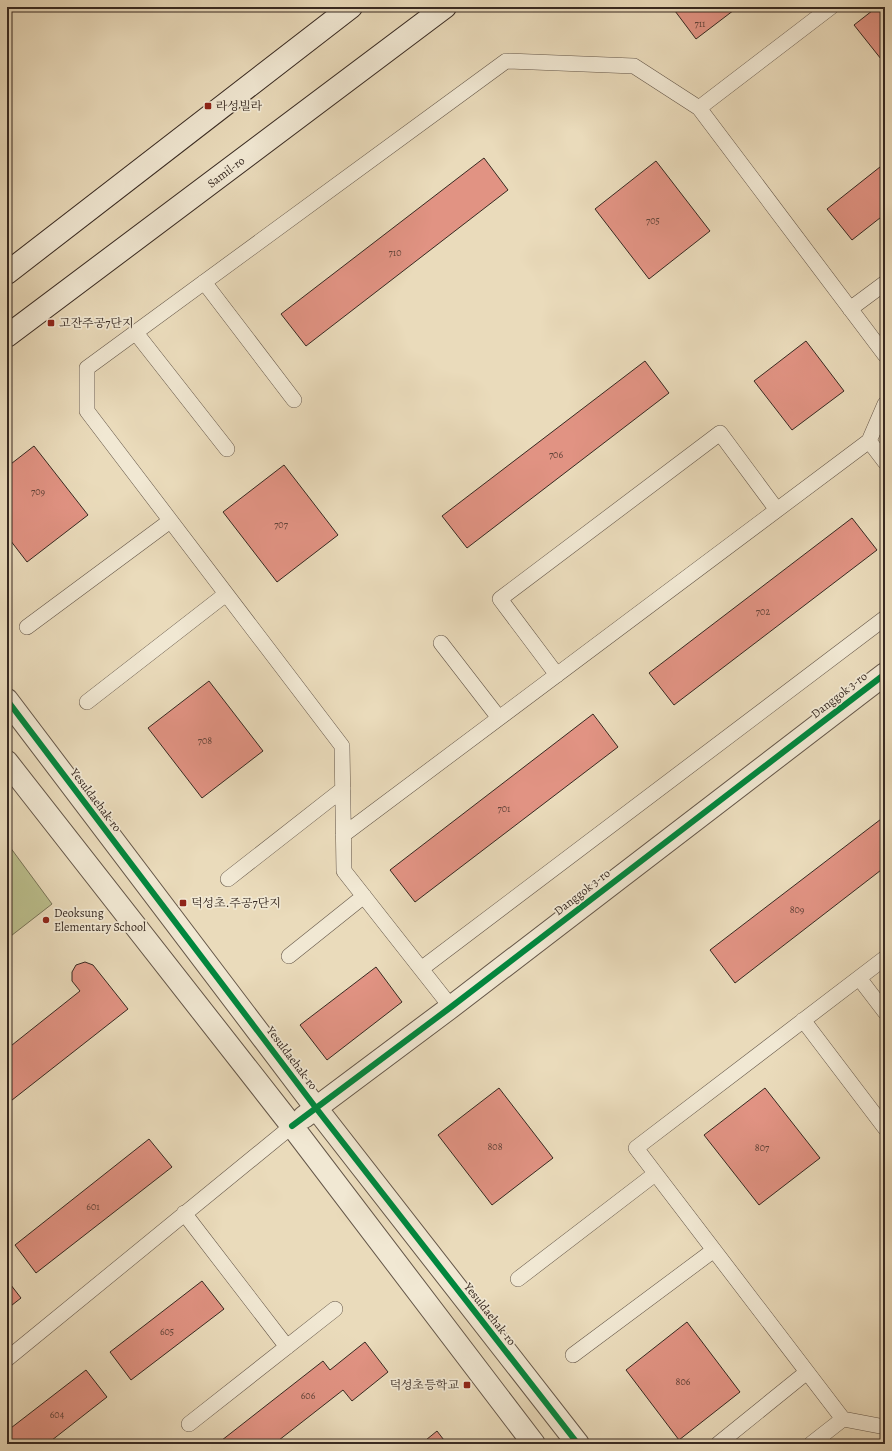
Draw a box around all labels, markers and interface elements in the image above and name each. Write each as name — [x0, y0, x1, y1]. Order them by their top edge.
house number: 711 — [694, 17, 706, 30]
place label: 라성빌라 — [216, 98, 263, 114]
marker: 라성빌라 — [203, 101, 213, 111]
street label: Samil-ro — [204, 153, 248, 191]
house number: 705 — [646, 214, 660, 227]
house number: 710 — [389, 246, 401, 259]
place label: 고잔주공7단지 — [59, 315, 134, 331]
marker: 고잔주공7단지 — [46, 318, 56, 328]
house number: 706 — [549, 448, 563, 461]
house number: 709 — [31, 485, 45, 498]
house number: 707 — [274, 518, 289, 531]
house number: 702 — [756, 605, 770, 618]
street label: Danggok 3-ro — [808, 668, 870, 722]
house number: 708 — [198, 734, 212, 747]
street label: Yesuldaehak-ro — [66, 764, 125, 835]
house number: 701 — [498, 802, 511, 815]
street label: Danggok 3-ro — [551, 865, 613, 919]
place label: 덕성초.주공7단지 — [191, 895, 281, 911]
marker: 덕성초.주공7단지 — [178, 898, 188, 908]
house number: 809 — [790, 903, 805, 916]
place label: Deoksung Elementary School — [54, 905, 146, 935]
marker: Deoksung Elementary School — [41, 915, 51, 925]
street label: Yesuldaehak-ro — [262, 1022, 321, 1093]
house number: 808 — [487, 1140, 503, 1153]
house number: 807 — [755, 1141, 770, 1154]
house number: 601 — [86, 1200, 100, 1213]
street label: Yesuldaehak-ro — [460, 1278, 520, 1349]
house number: 605 — [160, 1325, 174, 1338]
house number: 806 — [676, 1375, 691, 1388]
place label: 덕성초등학교 — [389, 1377, 459, 1393]
marker: 덕성초등학교 — [462, 1380, 472, 1390]
house number: 606 — [301, 1389, 316, 1402]
house number: 604 — [50, 1408, 65, 1421]

